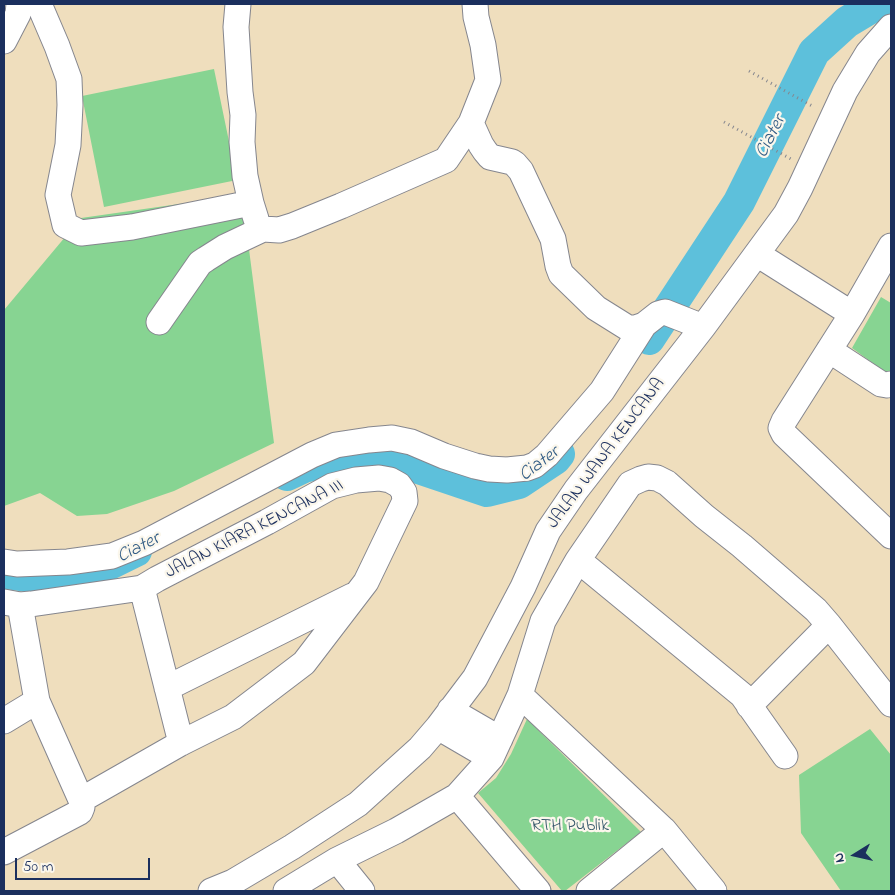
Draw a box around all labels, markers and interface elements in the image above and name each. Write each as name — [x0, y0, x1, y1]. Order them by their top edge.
water label: Ciater — [752, 112, 792, 162]
street label: JALAN WANA KENCANA — [543, 374, 671, 534]
water label: Ciater — [515, 442, 565, 488]
street label: JALAN KIARA KENCANA III — [162, 476, 348, 584]
water label: Ciater — [114, 529, 164, 569]
park label: RTH Publik — [531, 816, 609, 838]
north arrow — [830, 830, 880, 880]
scale bar — [18, 848, 152, 880]
text: N — [829, 851, 851, 864]
text: 50 m — [23, 856, 53, 878]

